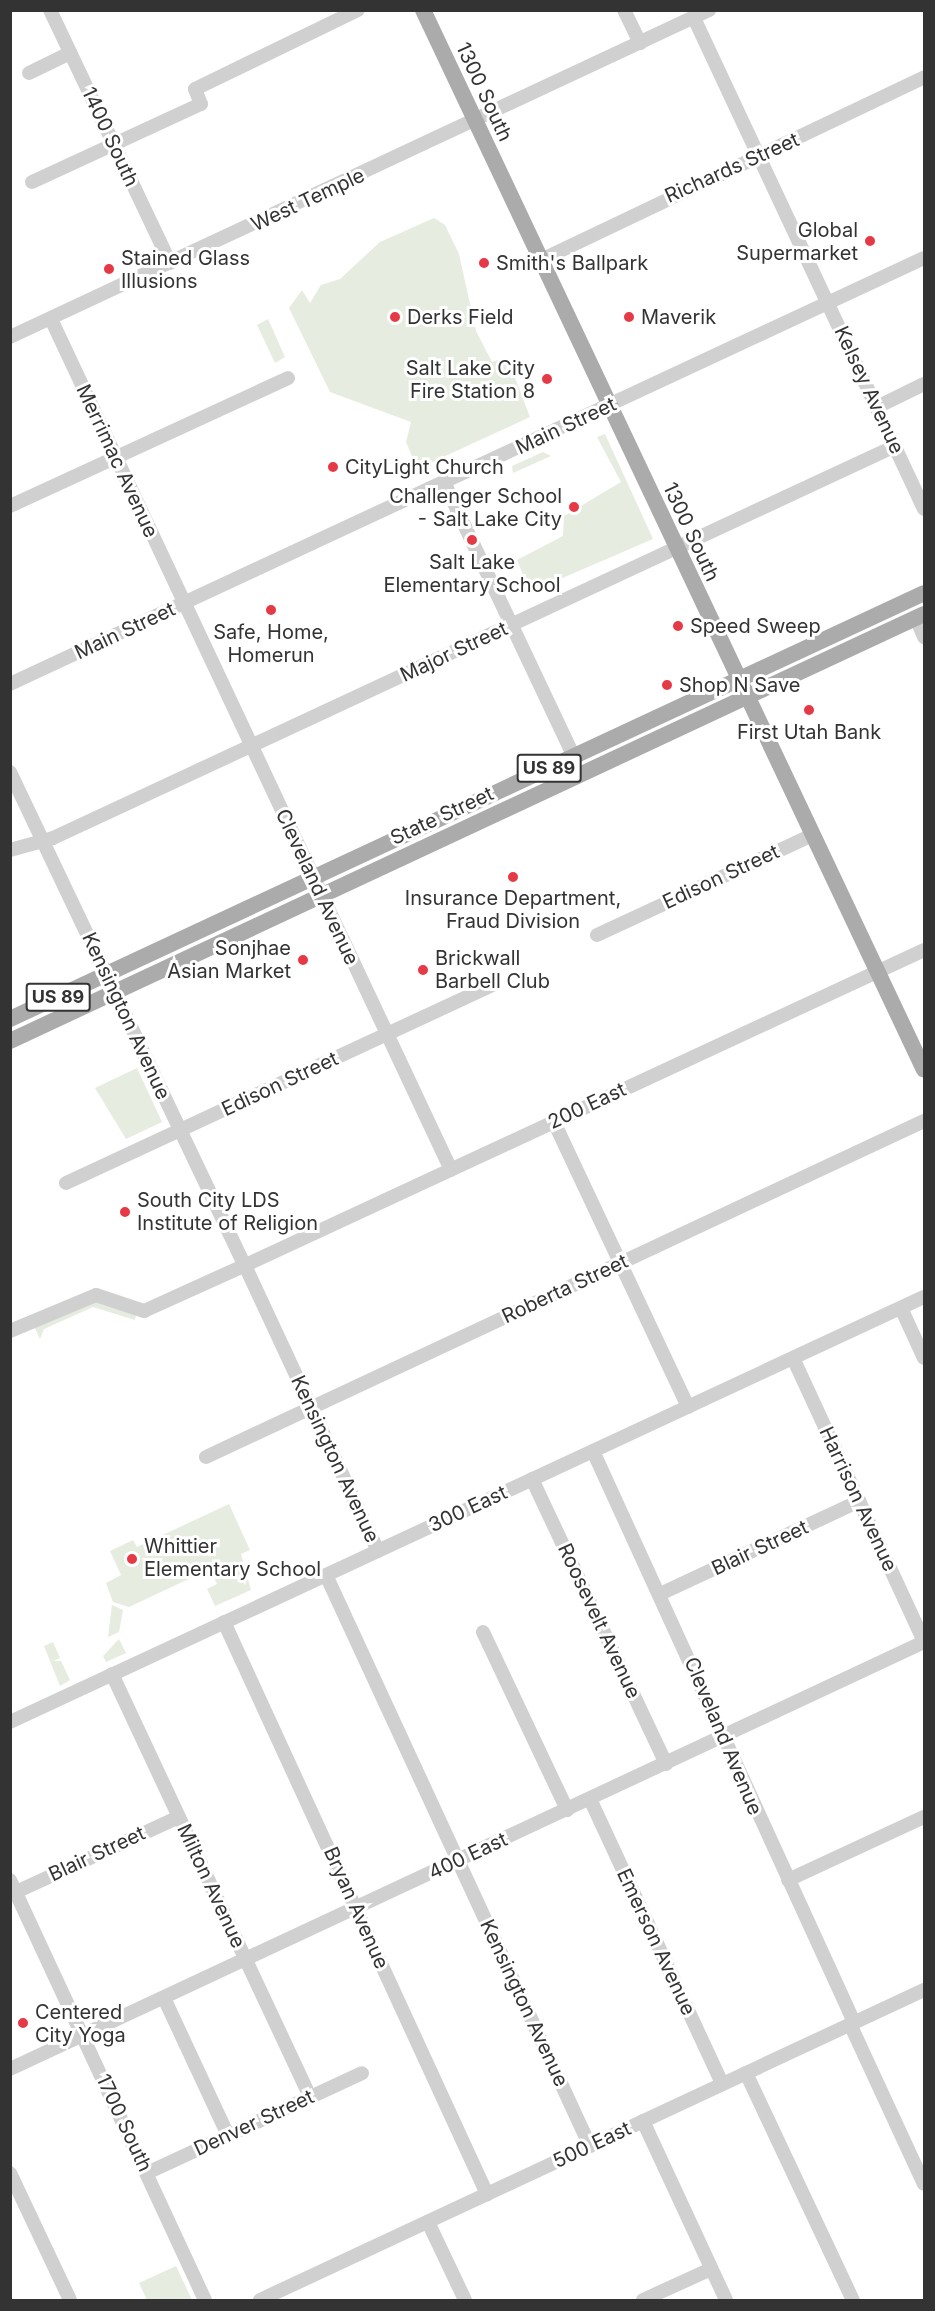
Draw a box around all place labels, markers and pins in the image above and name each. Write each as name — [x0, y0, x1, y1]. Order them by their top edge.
place label: Global Supermarket — [736, 218, 858, 265]
marker: Global Supermarket — [863, 234, 877, 248]
place label: Stained Glass Illusions — [121, 246, 250, 293]
place label: Smith's Ballpark — [496, 251, 648, 275]
marker: Smith's Ballpark — [477, 256, 491, 270]
marker: Stained Glass Illusions — [102, 262, 116, 276]
place label: Derks Field — [407, 305, 513, 329]
place label: Maverik — [641, 305, 716, 329]
marker: Derks Field — [388, 310, 402, 324]
marker: Maverik — [622, 310, 636, 324]
place label: Salt Lake City Fire Station 8 — [406, 356, 535, 403]
marker: Salt Lake City Fire Station 8 — [540, 372, 554, 386]
place label: CityLight Church — [345, 455, 504, 479]
marker: CityLight Church — [326, 460, 340, 474]
place label: Challenger School - Salt Lake City — [389, 484, 562, 531]
marker: Challenger School - Salt Lake City — [567, 500, 581, 514]
marker: Salt Lake Elementary School — [465, 533, 479, 547]
place label: Salt Lake Elementary School — [383, 550, 561, 597]
marker: Safe, Home, Homerun — [264, 603, 278, 617]
place label: Speed Sweep — [690, 614, 821, 638]
marker: Speed Sweep — [671, 619, 685, 633]
place label: Safe, Home, Homerun — [213, 620, 329, 667]
place label: Shop N Save — [679, 673, 800, 697]
marker: Shop N Save — [660, 678, 674, 692]
marker: First Utah Bank — [802, 703, 816, 717]
place label: First Utah Bank — [737, 720, 881, 744]
marker: Insurance Department, Fraud Division — [506, 870, 520, 884]
place label: Insurance Department, Fraud Division — [405, 886, 621, 933]
place label: Sonjhae Asian Market — [167, 936, 291, 983]
place label: Brickwall Barbell Club — [435, 946, 550, 993]
marker: Sonjhae Asian Market — [296, 953, 310, 967]
marker: Brickwall Barbell Club — [416, 963, 430, 977]
place label: South City LDS Institute of Religion — [137, 1188, 318, 1235]
marker: South City LDS Institute of Religion — [118, 1205, 132, 1219]
place label: Whittier Elementary School — [144, 1535, 321, 1582]
marker: Whittier Elementary School — [125, 1552, 139, 1566]
place label: Centered City Yoga — [35, 2000, 126, 2047]
marker: Centered City Yoga — [16, 2016, 30, 2030]

